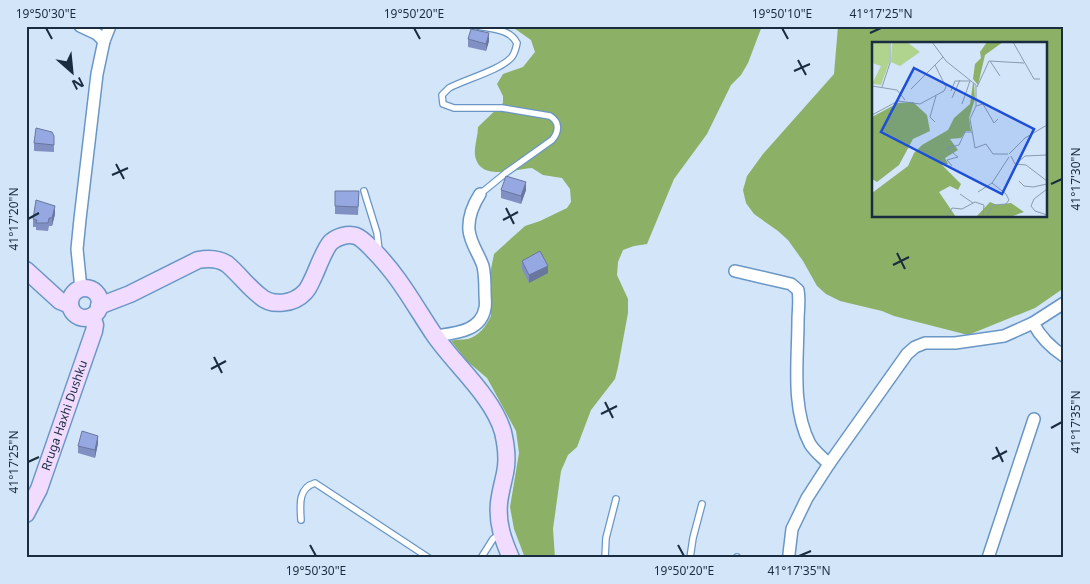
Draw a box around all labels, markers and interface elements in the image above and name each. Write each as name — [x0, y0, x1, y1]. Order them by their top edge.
text: 19°50'30"E — [16, 5, 76, 22]
text: 19°50'20"E — [384, 5, 444, 22]
text: 19°50'10"E — [752, 5, 812, 22]
text: 41°17'25"N — [849, 5, 913, 22]
inset map — [872, 42, 1048, 218]
north arrow — [48, 48, 98, 98]
text: N — [69, 73, 88, 95]
text: 41°17'30"N — [1067, 147, 1084, 211]
text: 41°17'20"N — [5, 187, 22, 251]
street label: Rruga Haxhi Dushku — [37, 358, 91, 473]
text: 41°17'35"N — [1067, 390, 1084, 454]
text: 41°17'25"N — [5, 430, 22, 494]
text: 19°50'30"E — [286, 562, 346, 579]
text: 19°50'20"E — [654, 562, 714, 579]
text: 41°17'35"N — [767, 562, 831, 579]

